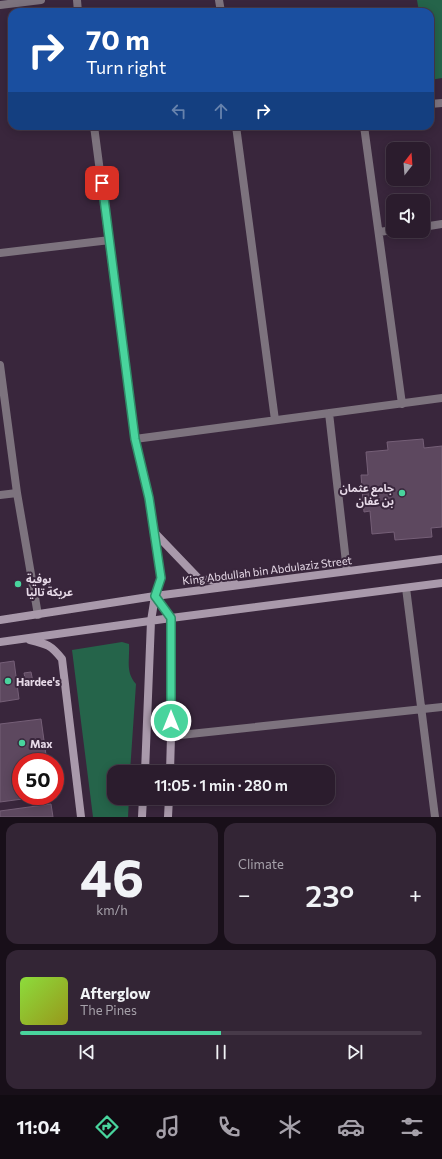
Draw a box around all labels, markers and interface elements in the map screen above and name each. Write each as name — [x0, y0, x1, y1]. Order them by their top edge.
text: 70 m — [86, 22, 150, 56]
icon: right — [20, 24, 72, 76]
text: Turn right — [86, 56, 166, 78]
icon: left — [168, 100, 190, 122]
icon: ahead — [210, 100, 232, 122]
icon: right — [252, 100, 274, 122]
north arrow — [386, 142, 430, 186]
map controls — [386, 142, 430, 238]
pin — [85, 166, 119, 200]
icon: arrive — [91, 172, 113, 194]
button: sound — [386, 194, 430, 238]
place label: جامع عثمان بن عفان — [340, 481, 394, 508]
marker: جامع عثمان بن عفان — [397, 488, 407, 498]
street label: King Abdullah bin Abdulaziz Street — [181, 553, 353, 587]
place label: بوفية عريكة تاليا — [26, 572, 73, 599]
marker: بوفية عريكة تاليا — [13, 579, 23, 589]
place label: Hardee's — [16, 675, 60, 688]
marker: Hardee's — [3, 676, 13, 686]
position arrow — [150, 700, 192, 742]
place label: Max — [30, 737, 53, 750]
marker: Max — [17, 738, 27, 748]
speed limit sign: 50 — [12, 753, 64, 805]
text: 11:05 · 1 min · 280 m — [154, 776, 288, 794]
text: 46 — [80, 844, 144, 908]
text: Climate — [238, 856, 284, 872]
text: 23° — [305, 876, 354, 913]
text: − — [238, 881, 251, 908]
text: + — [409, 881, 422, 908]
text: km/h — [96, 902, 128, 918]
text: Afterglow — [80, 984, 150, 1002]
text: The Pines — [80, 1002, 137, 1018]
icon: previous — [76, 1041, 98, 1063]
icon: pause — [210, 1041, 232, 1063]
icon: next — [344, 1041, 366, 1063]
icon: directions — [93, 1113, 121, 1141]
icon: music — [154, 1113, 182, 1141]
icon: phone — [215, 1113, 243, 1141]
icon: climate — [276, 1113, 304, 1141]
icon: car — [337, 1113, 365, 1141]
icon: filters — [398, 1113, 426, 1141]
text: 11:04 — [16, 1116, 60, 1138]

